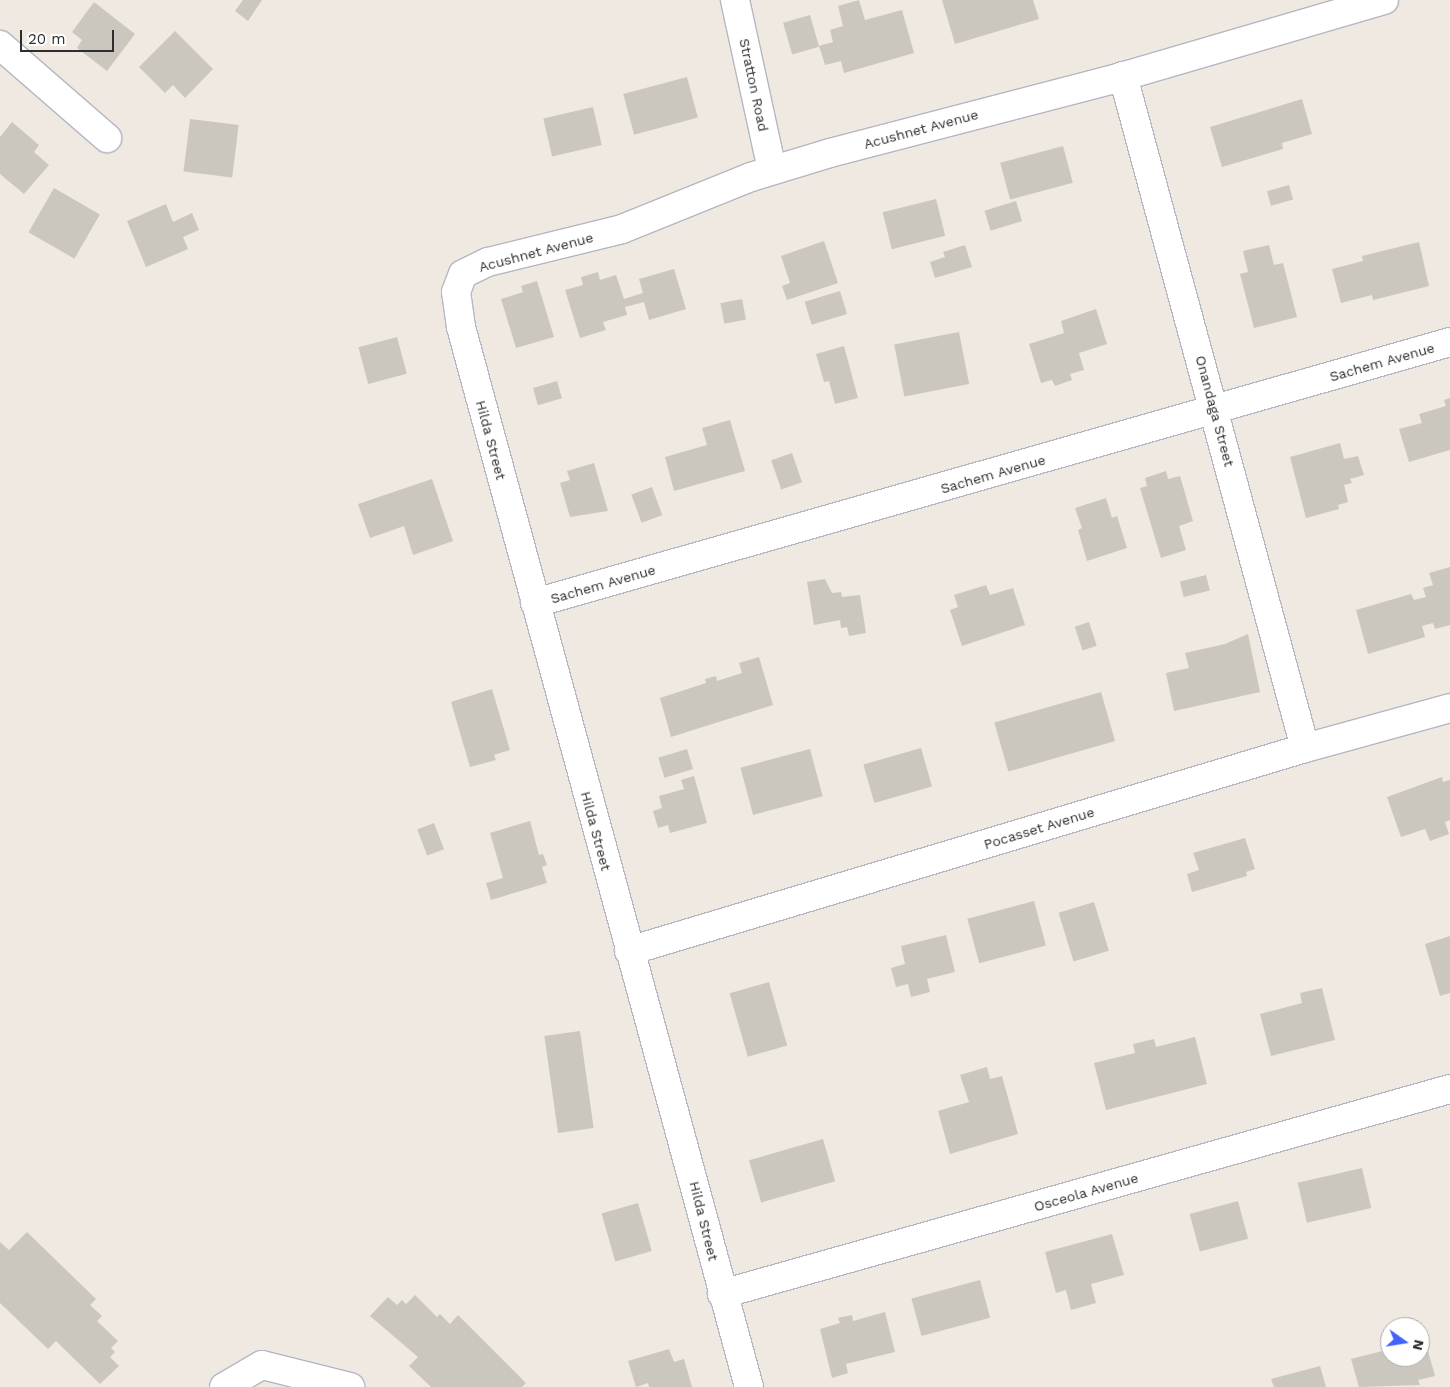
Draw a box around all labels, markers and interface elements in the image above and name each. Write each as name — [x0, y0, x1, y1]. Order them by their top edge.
scale bar — [22, 20, 116, 52]
text: 20 m — [28, 30, 66, 48]
street label: Stratton Road — [736, 37, 772, 133]
street label: Acushnet Avenue — [862, 106, 980, 152]
street label: Acushnet Avenue — [477, 229, 595, 275]
street label: Sachem Avenue — [1327, 339, 1437, 385]
street label: Onandaga Street — [1192, 353, 1238, 469]
street label: Hilda Street — [472, 398, 510, 482]
street label: Sachem Avenue — [938, 451, 1048, 497]
street label: Sachem Avenue — [548, 561, 658, 607]
street label: Hilda Street — [577, 789, 615, 873]
street label: Pocasset Avenue — [981, 803, 1097, 853]
street label: Osceola Avenue — [1031, 1169, 1141, 1215]
street label: Hilda Street — [686, 1179, 722, 1263]
north arrow — [1380, 1317, 1430, 1367]
text: N — [1410, 1338, 1428, 1352]

